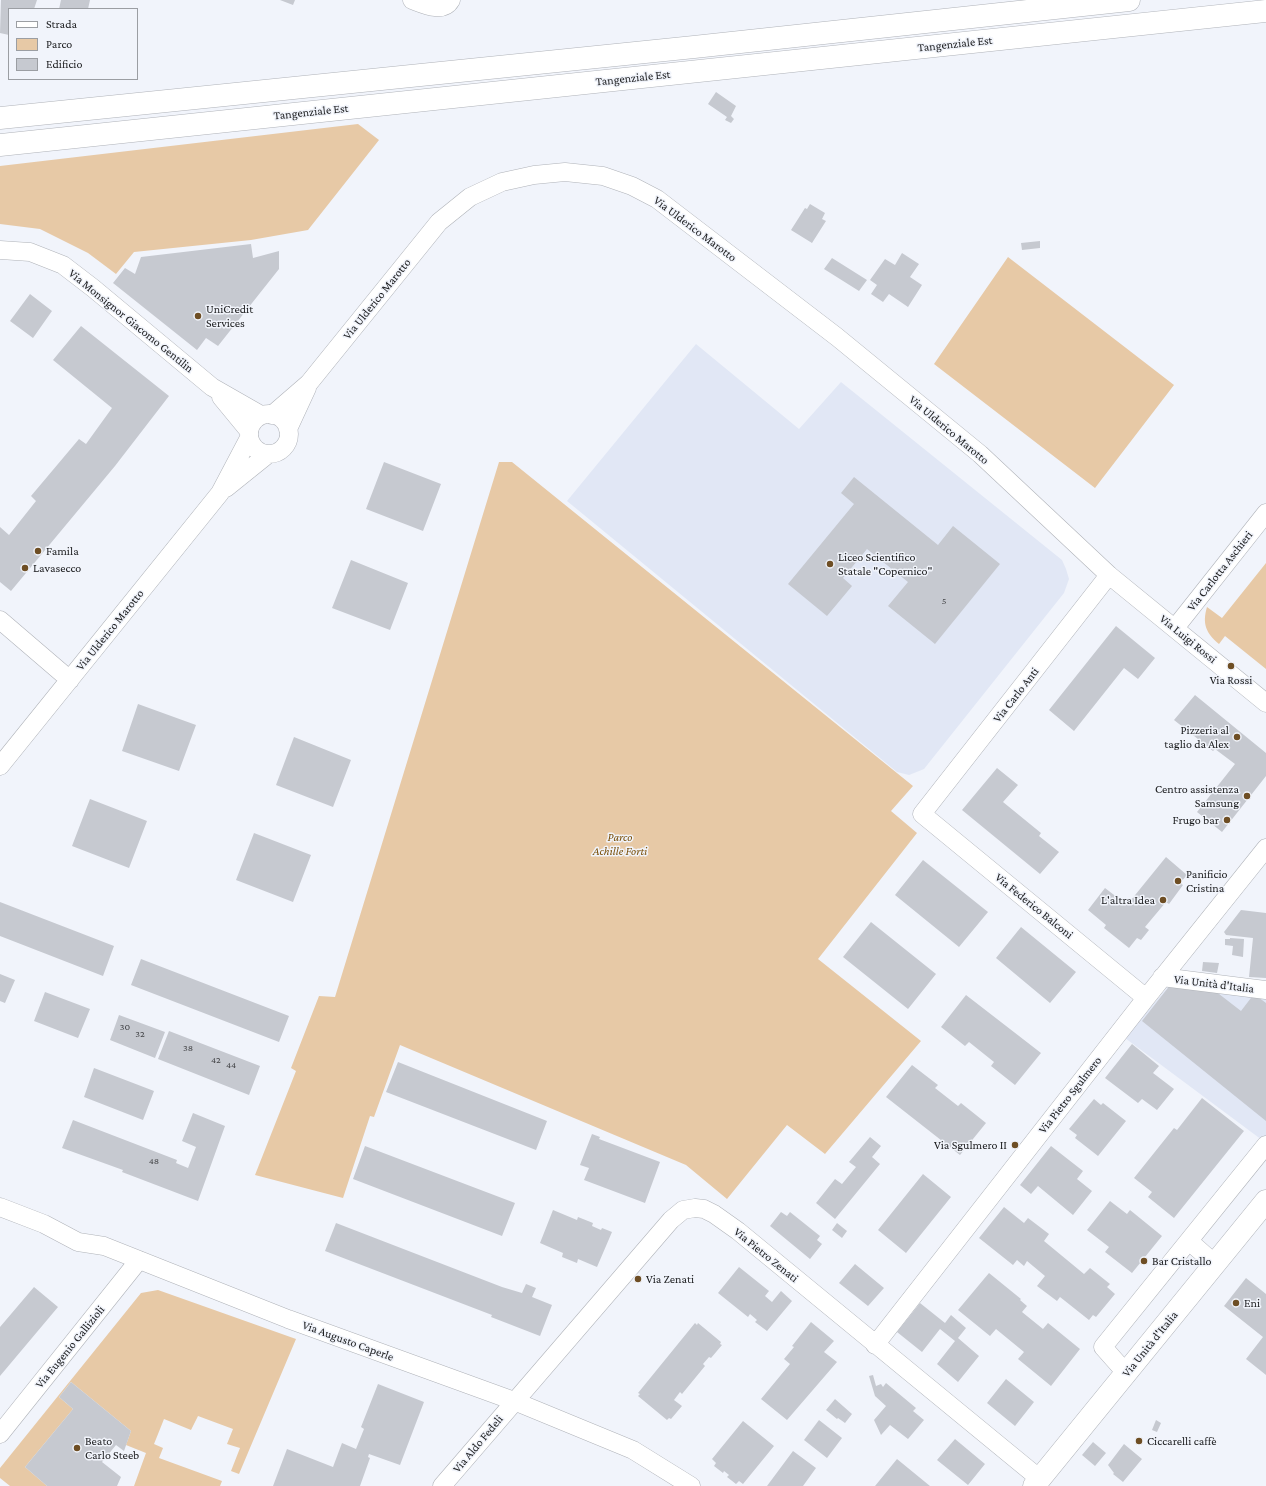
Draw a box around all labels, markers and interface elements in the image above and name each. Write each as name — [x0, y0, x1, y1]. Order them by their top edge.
legend — [8, 8, 138, 80]
text: Strada — [46, 17, 77, 31]
street label: Tangenziale Est — [917, 33, 993, 55]
text: Parco — [46, 37, 72, 51]
text: Edificio — [46, 57, 82, 71]
street label: Tangenziale Est — [595, 67, 671, 89]
street label: Tangenziale Est — [273, 101, 349, 123]
street label: Via Ulderico Marotto — [651, 193, 739, 265]
street label: Via Ulderico Marotto — [340, 256, 414, 342]
street label: Via Monsignor Giacomo Gentilin — [66, 266, 196, 376]
place label: UniCredit Services — [206, 302, 253, 330]
marker: UniCredit Services — [193, 311, 203, 321]
street label: Via Ulderico Marotto — [906, 392, 992, 468]
street label: Via Carlotta Aschieri — [1184, 528, 1256, 614]
place label: Famila — [46, 544, 79, 558]
marker: Famila — [33, 546, 43, 556]
place label: Liceo Scientifico Statale "Copernico" — [838, 550, 932, 578]
marker: Liceo Scientifico Statale "Copernico" — [825, 559, 835, 569]
place label: Lavasecco — [33, 561, 81, 575]
marker: Lavasecco — [20, 563, 30, 573]
street label: Via Ulderico Marotto — [73, 587, 147, 673]
house number: 5 — [942, 595, 946, 607]
street label: Via Luigi Rossi — [1157, 612, 1219, 666]
marker: Via Rossi — [1226, 661, 1236, 671]
street label: Via Carlo Anti — [990, 665, 1042, 725]
place label: Via Rossi — [1210, 673, 1252, 687]
place label: Pizzeria al taglio da Alex — [1164, 723, 1229, 751]
marker: Pizzeria al taglio da Alex — [1232, 732, 1242, 742]
place label: Centro assistenza Samsung — [1155, 782, 1239, 810]
marker: Centro assistenza Samsung — [1242, 791, 1252, 801]
place label: Frugo bar — [1173, 813, 1219, 827]
marker: Frugo bar — [1222, 815, 1232, 825]
park label: Parco Achille Forti — [593, 830, 647, 858]
place label: Panificio Cristina — [1186, 867, 1227, 895]
street label: Via Federico Balconi — [992, 870, 1076, 942]
marker: Panificio Cristina — [1173, 876, 1183, 886]
place label: L'altra Idea — [1101, 893, 1155, 907]
marker: L'altra Idea — [1158, 895, 1168, 905]
street label: Via Unità d'Italia — [1173, 972, 1255, 996]
house number: 30 — [120, 1021, 130, 1033]
house number: 32 — [135, 1028, 145, 1040]
house number: 38 — [183, 1042, 193, 1054]
house number: 42 — [211, 1054, 221, 1066]
street label: Via Pietro Sgulmero — [1035, 1054, 1105, 1136]
house number: 44 — [226, 1059, 236, 1071]
place label: Via Sgulmero II — [934, 1138, 1007, 1152]
marker: Via Sgulmero II — [1010, 1140, 1020, 1150]
house number: 48 — [149, 1155, 159, 1167]
street label: Via Pietro Zenati — [731, 1225, 801, 1285]
place label: Bar Cristallo — [1152, 1254, 1212, 1268]
marker: Bar Cristallo — [1139, 1256, 1149, 1266]
place label: Via Zenati — [646, 1272, 694, 1286]
marker: Via Zenati — [633, 1274, 643, 1284]
place label: Eni — [1244, 1296, 1260, 1310]
marker: Eni — [1231, 1298, 1241, 1308]
street label: Via Eugenio Gallizioli — [32, 1303, 108, 1391]
street label: Via Unità d'Italia — [1119, 1308, 1181, 1380]
street label: Via Augusto Caperle — [300, 1318, 396, 1364]
street label: Via Aldo Fedeli — [450, 1412, 506, 1476]
place label: Beato Carlo Steeb — [85, 1434, 139, 1462]
place label: Ciccarelli caffè — [1147, 1434, 1217, 1448]
marker: Ciccarelli caffè — [1134, 1436, 1144, 1446]
marker: Beato Carlo Steeb — [72, 1443, 82, 1453]

